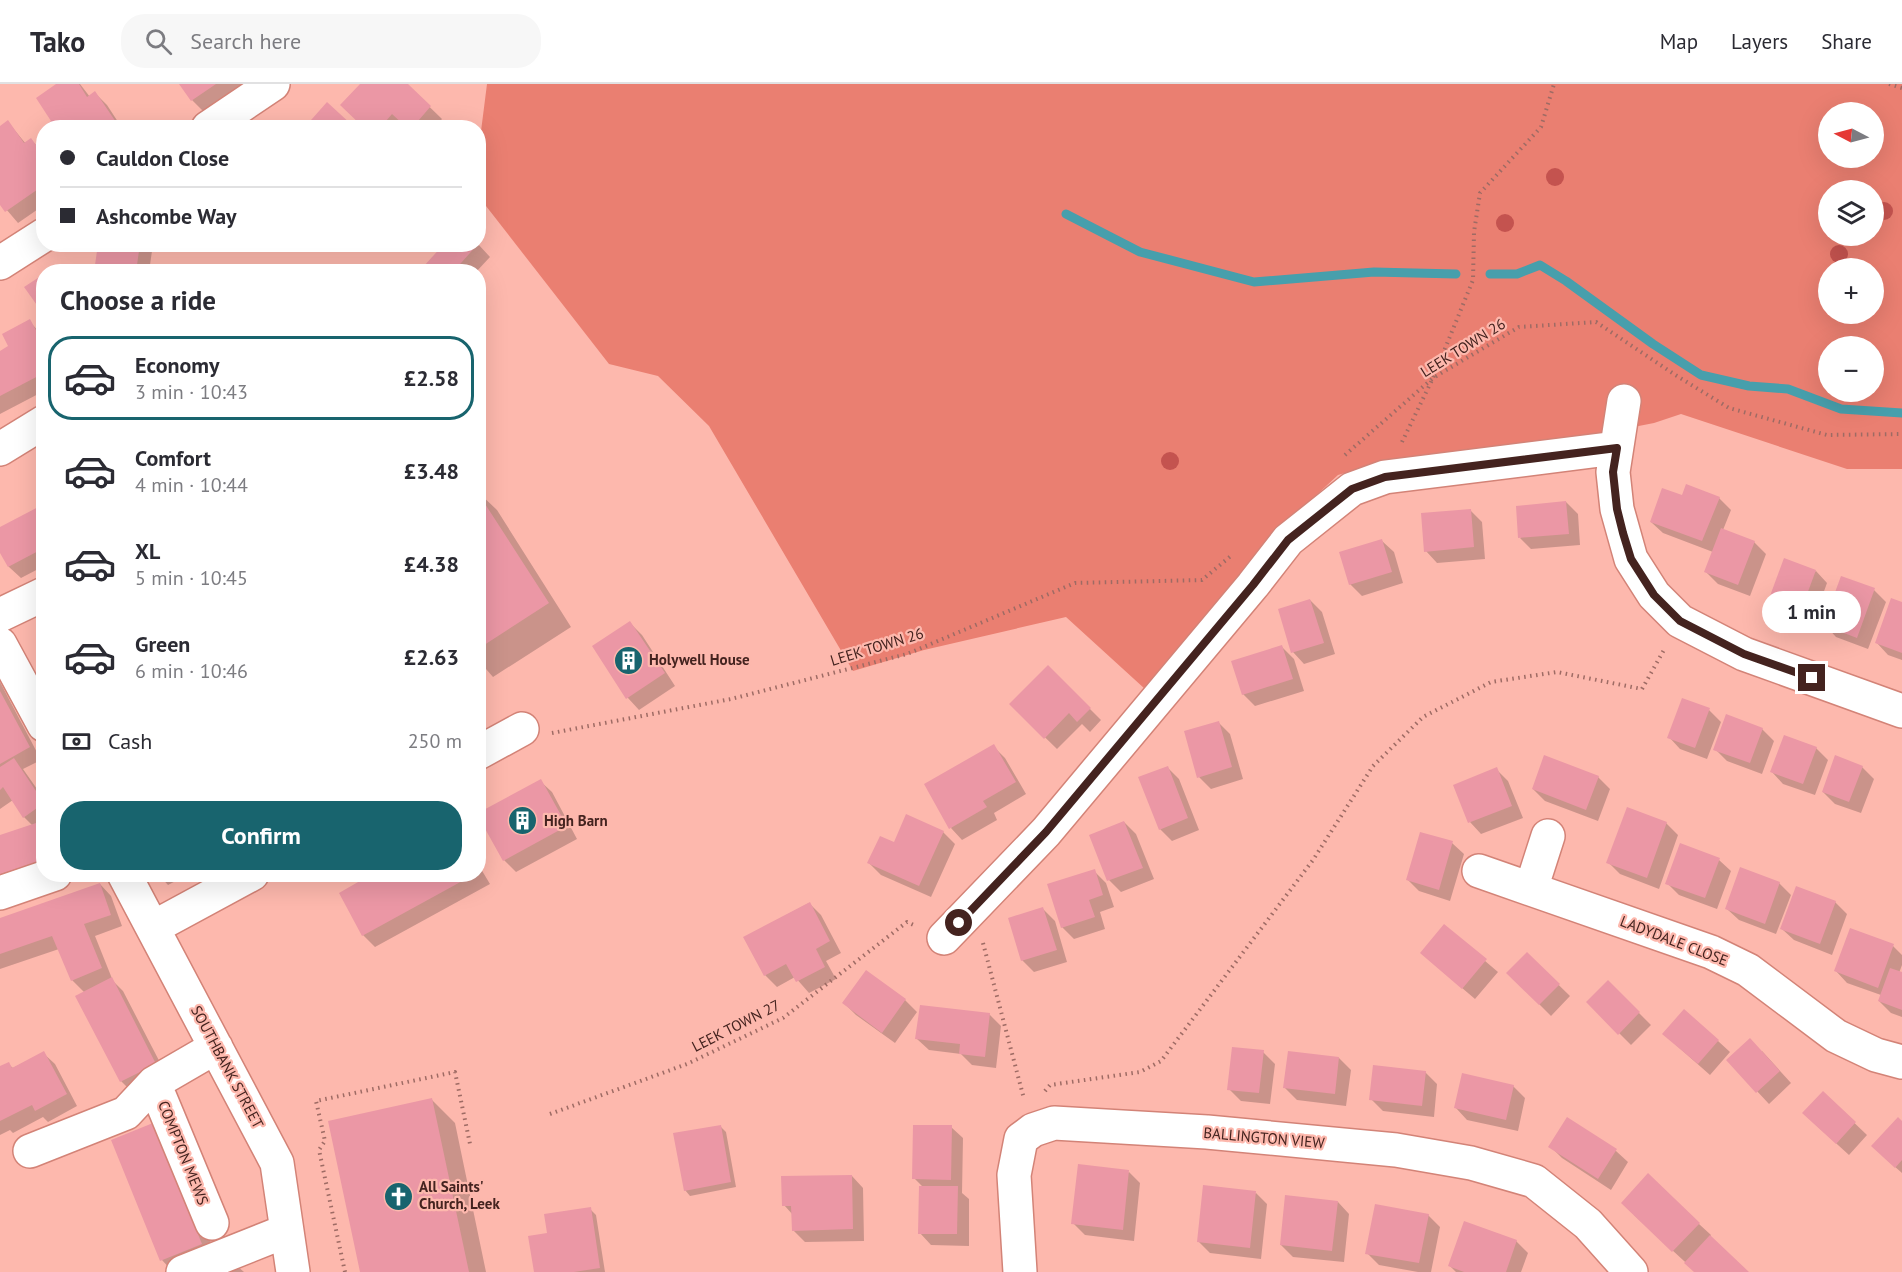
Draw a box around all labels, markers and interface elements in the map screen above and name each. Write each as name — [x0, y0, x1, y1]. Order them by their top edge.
search box — [121, 14, 541, 68]
text: Tako — [30, 23, 85, 60]
icon: search — [142, 25, 175, 58]
text: Search here — [190, 27, 301, 55]
text: Map — [1660, 28, 1698, 55]
text: Layers — [1731, 28, 1788, 55]
text: Share — [1821, 28, 1872, 55]
north arrow — [1818, 102, 1884, 168]
map controls — [1818, 102, 1884, 402]
text: Cauldon Close — [96, 144, 229, 172]
button: layers — [1818, 180, 1884, 246]
text: Ashcombe Way — [96, 202, 237, 230]
button: + — [1818, 258, 1884, 324]
text: Choose a ride — [60, 283, 216, 317]
street label: LEEK TOWN 26 — [1417, 314, 1509, 381]
button: − — [1818, 336, 1884, 402]
icon: car — [63, 351, 117, 405]
text: Economy — [135, 351, 219, 379]
text: £2.58 — [404, 364, 459, 392]
text: 3 min · 10:43 — [135, 379, 248, 405]
icon: car — [63, 444, 117, 498]
text: Comfort — [135, 444, 211, 472]
text: £3.48 — [404, 457, 459, 485]
text: 4 min · 10:44 — [135, 472, 248, 498]
icon: car — [63, 537, 117, 591]
text: XL — [135, 537, 160, 565]
text: £4.38 — [404, 550, 459, 578]
text: 5 min · 10:45 — [135, 565, 248, 591]
callout: 1 min — [1762, 591, 1862, 633]
text: 1 min — [1787, 599, 1836, 625]
street label: LEEK TOWN 26 — [828, 623, 926, 670]
icon: car — [63, 630, 117, 684]
text: Green — [135, 630, 190, 658]
text: £2.63 — [404, 643, 459, 671]
building icon: Holywell House — [612, 644, 644, 676]
place label: Holywell House — [649, 650, 750, 669]
text: 6 min · 10:46 — [135, 658, 248, 684]
route end — [1798, 664, 1825, 691]
icon: cash — [60, 725, 93, 758]
text: Cash — [108, 727, 152, 755]
text: 250 m — [408, 728, 462, 754]
button: Confirm — [60, 801, 462, 870]
building icon: High Barn — [507, 805, 539, 837]
place label: High Barn — [544, 811, 608, 830]
route start — [945, 909, 972, 936]
street label: LADYDALE CLOSE — [1618, 911, 1731, 970]
street label: LEEK TOWN 27 — [688, 995, 783, 1056]
street label: SOUTHBANK STREET — [187, 1002, 268, 1132]
street label: COMPTON MEWS — [154, 1098, 213, 1208]
street label: BALLINGTON VIEW — [1203, 1123, 1326, 1152]
place label: All Saints' Church, Leek — [419, 1177, 500, 1213]
church icon: All Saints' Church, Leek — [382, 1180, 414, 1212]

